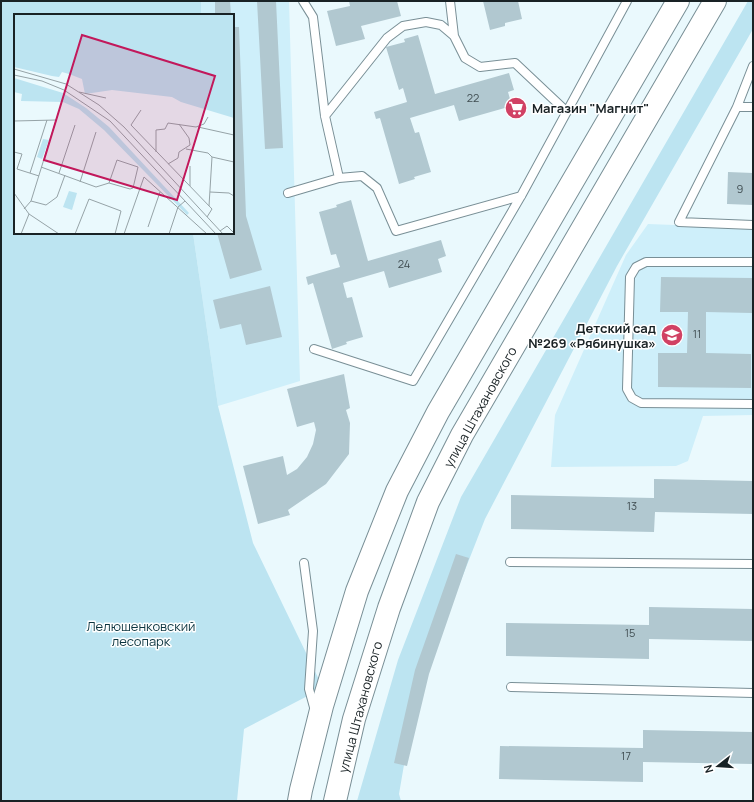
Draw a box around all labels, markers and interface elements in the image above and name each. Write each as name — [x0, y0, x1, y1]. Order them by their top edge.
inset map — [14, 14, 234, 234]
house number: 22 — [467, 90, 479, 105]
supermarket icon: Магазин "Магнит" — [503, 95, 529, 121]
place label: Магазин "Магнит" — [532, 99, 649, 117]
house number: 9 — [737, 181, 744, 196]
house number: 24 — [398, 256, 410, 271]
place label: Детский сад №269 «Рябинушка» — [528, 319, 656, 352]
school or university icon: Детский сад №269 «Рябинушка» — [659, 322, 685, 348]
house number: 11 — [693, 326, 701, 341]
street label: улица Штахановского — [439, 343, 521, 471]
house number: 13 — [627, 498, 637, 513]
park label: Лелюшенковский лесопарк — [86, 617, 196, 650]
house number: 15 — [625, 625, 635, 640]
street label: улица Штахановского — [334, 639, 386, 775]
north arrow — [698, 746, 738, 786]
house number: 17 — [621, 748, 631, 763]
text: N — [700, 763, 716, 775]

